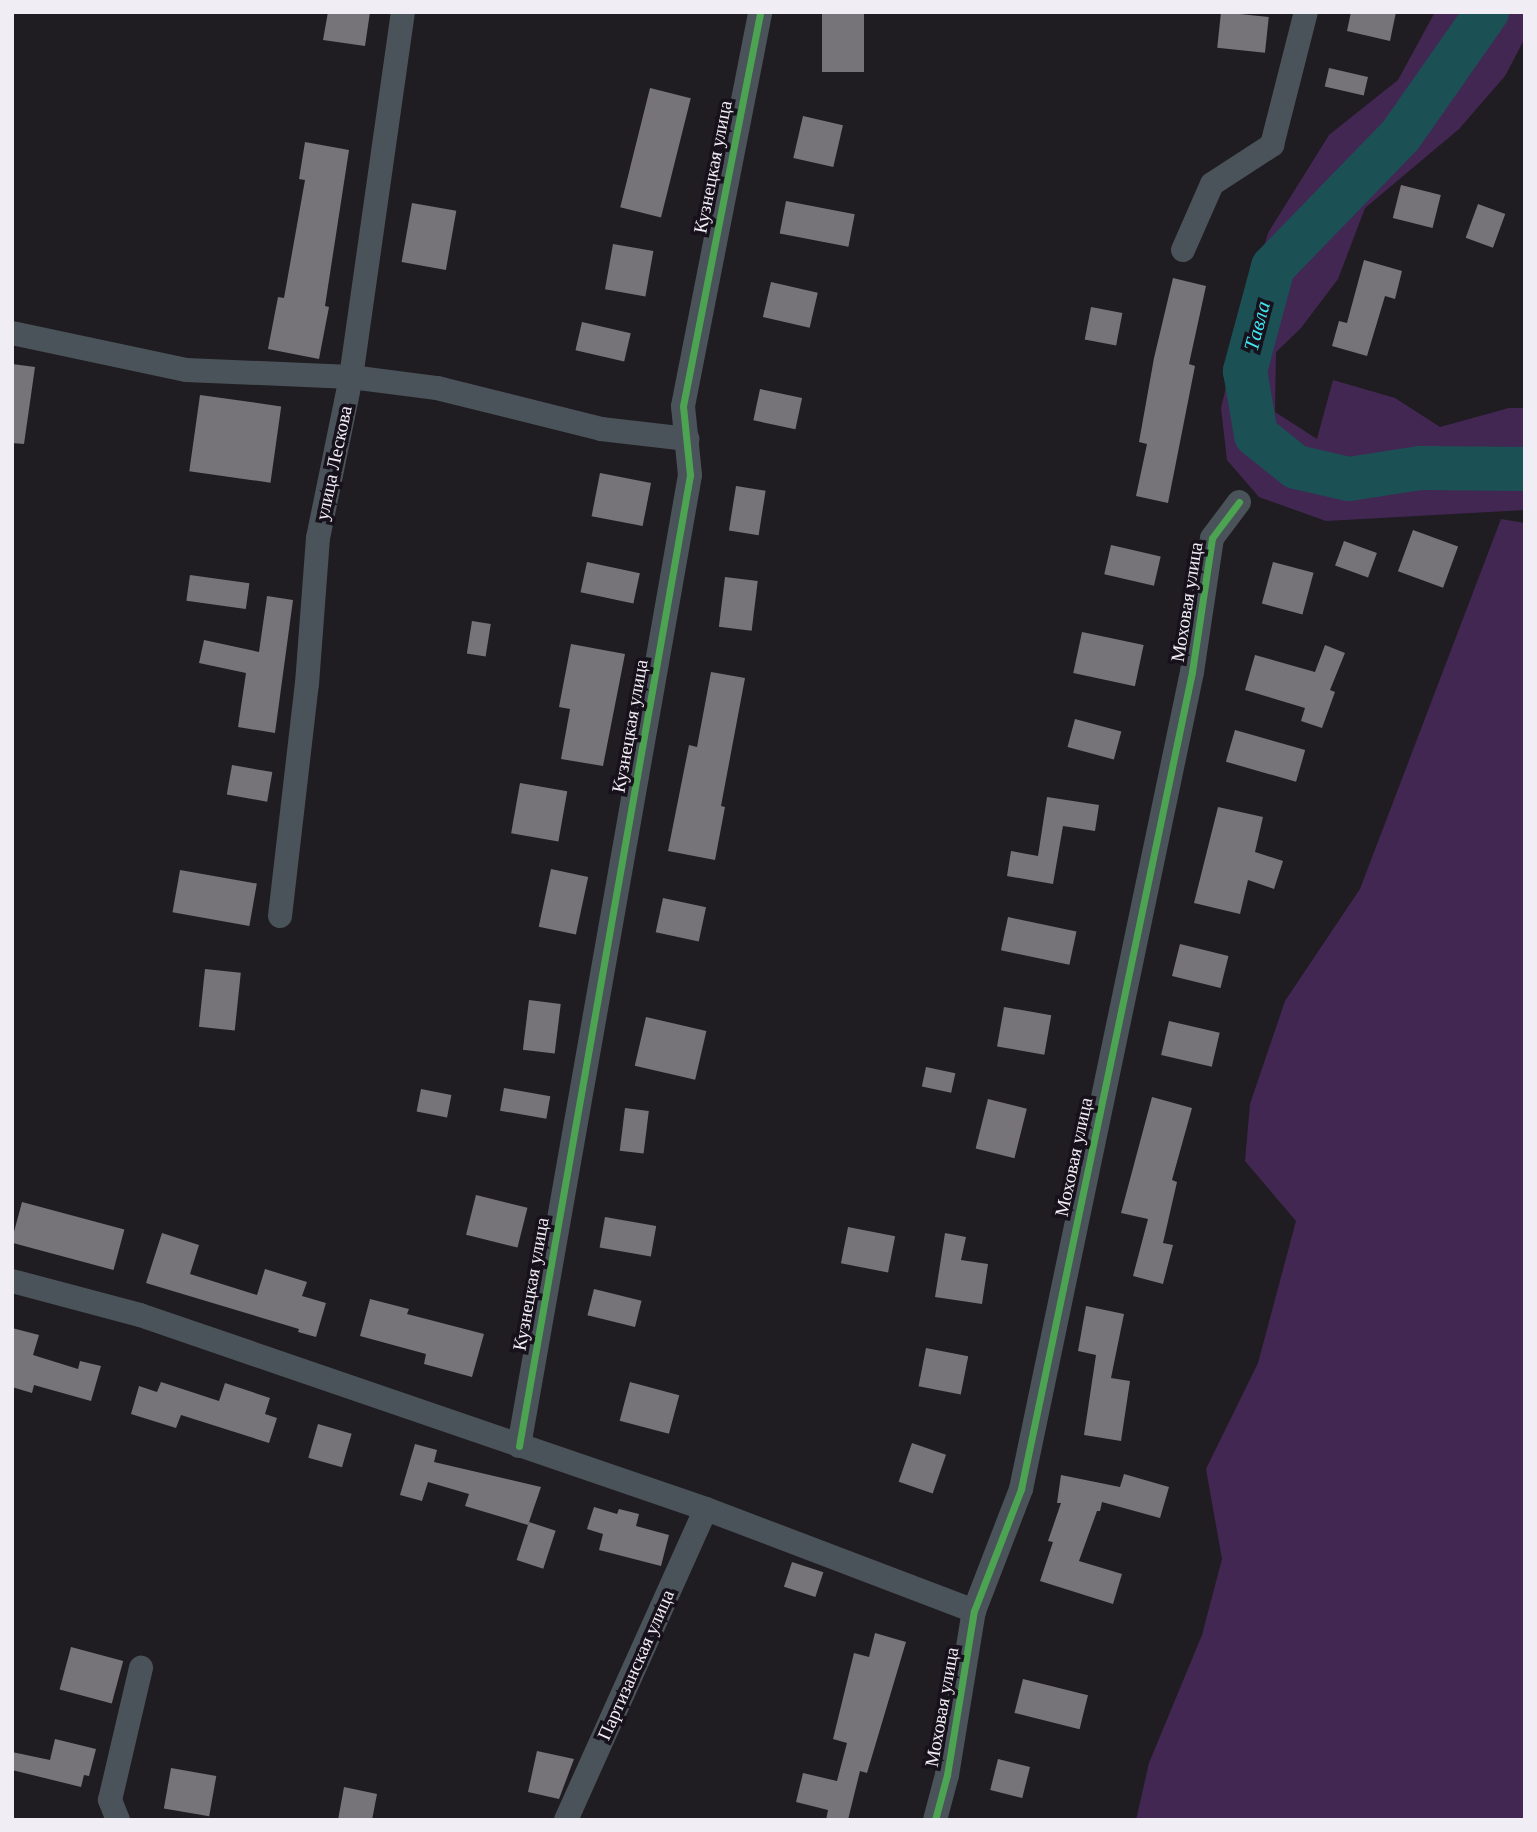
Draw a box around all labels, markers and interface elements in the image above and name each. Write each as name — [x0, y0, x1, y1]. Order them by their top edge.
street label: Кузнецкая улица — [689, 99, 737, 235]
water label: Тавла — [1238, 298, 1276, 354]
street label: улица Лескова — [311, 404, 357, 522]
street label: Моховая улица — [1166, 540, 1208, 664]
street label: Кузнецкая улица — [607, 658, 653, 794]
street label: Моховая улица — [1050, 1095, 1098, 1219]
street label: Кузнецкая улица — [508, 1216, 554, 1352]
street label: Партизанская улица — [593, 1586, 679, 1744]
street label: Моховая улица — [920, 1645, 964, 1769]

